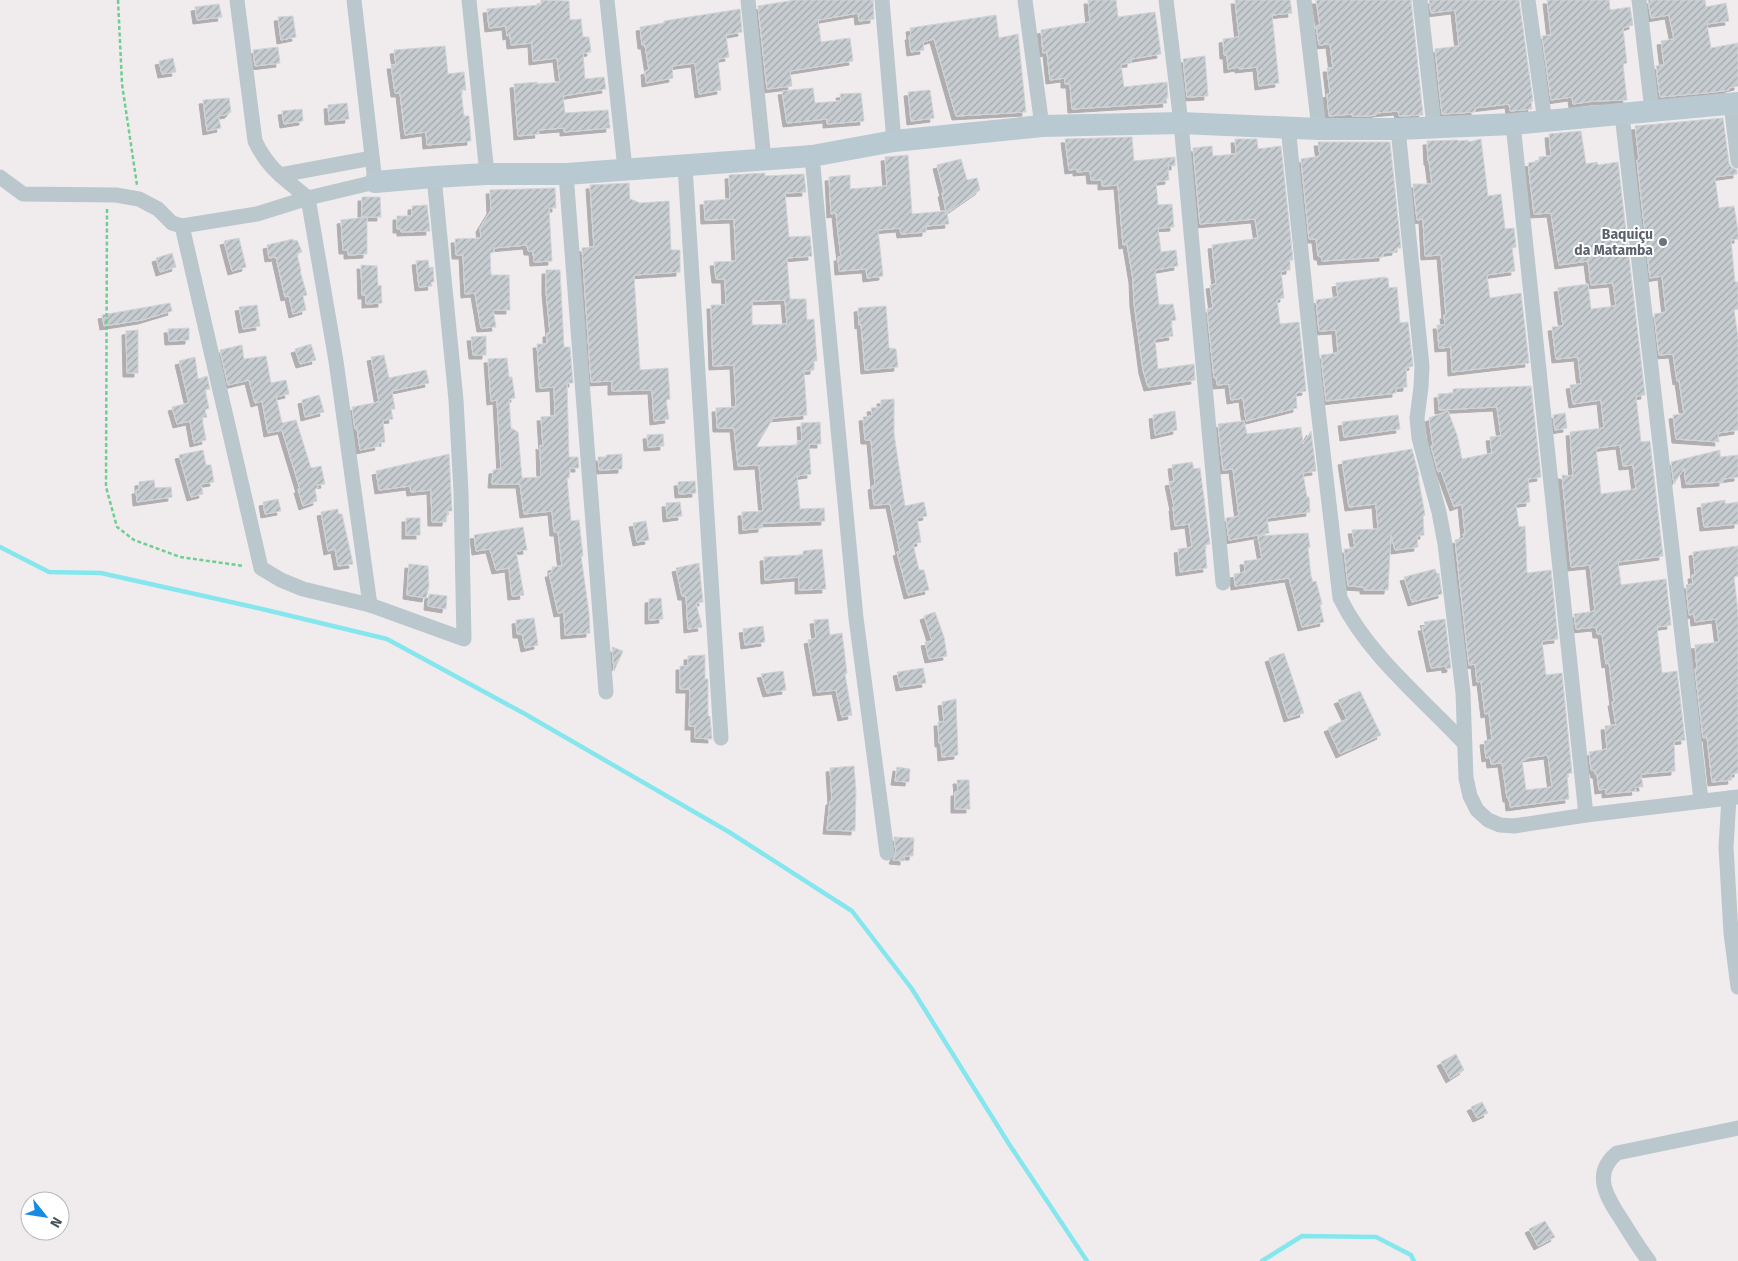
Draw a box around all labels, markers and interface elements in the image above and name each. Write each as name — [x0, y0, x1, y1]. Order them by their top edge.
place label: Baquiçu da Matamba — [1574, 226, 1653, 259]
marker: Baquiçu da Matamba — [1657, 236, 1669, 248]
north arrow — [20, 1191, 70, 1241]
text: N — [46, 1214, 66, 1231]

